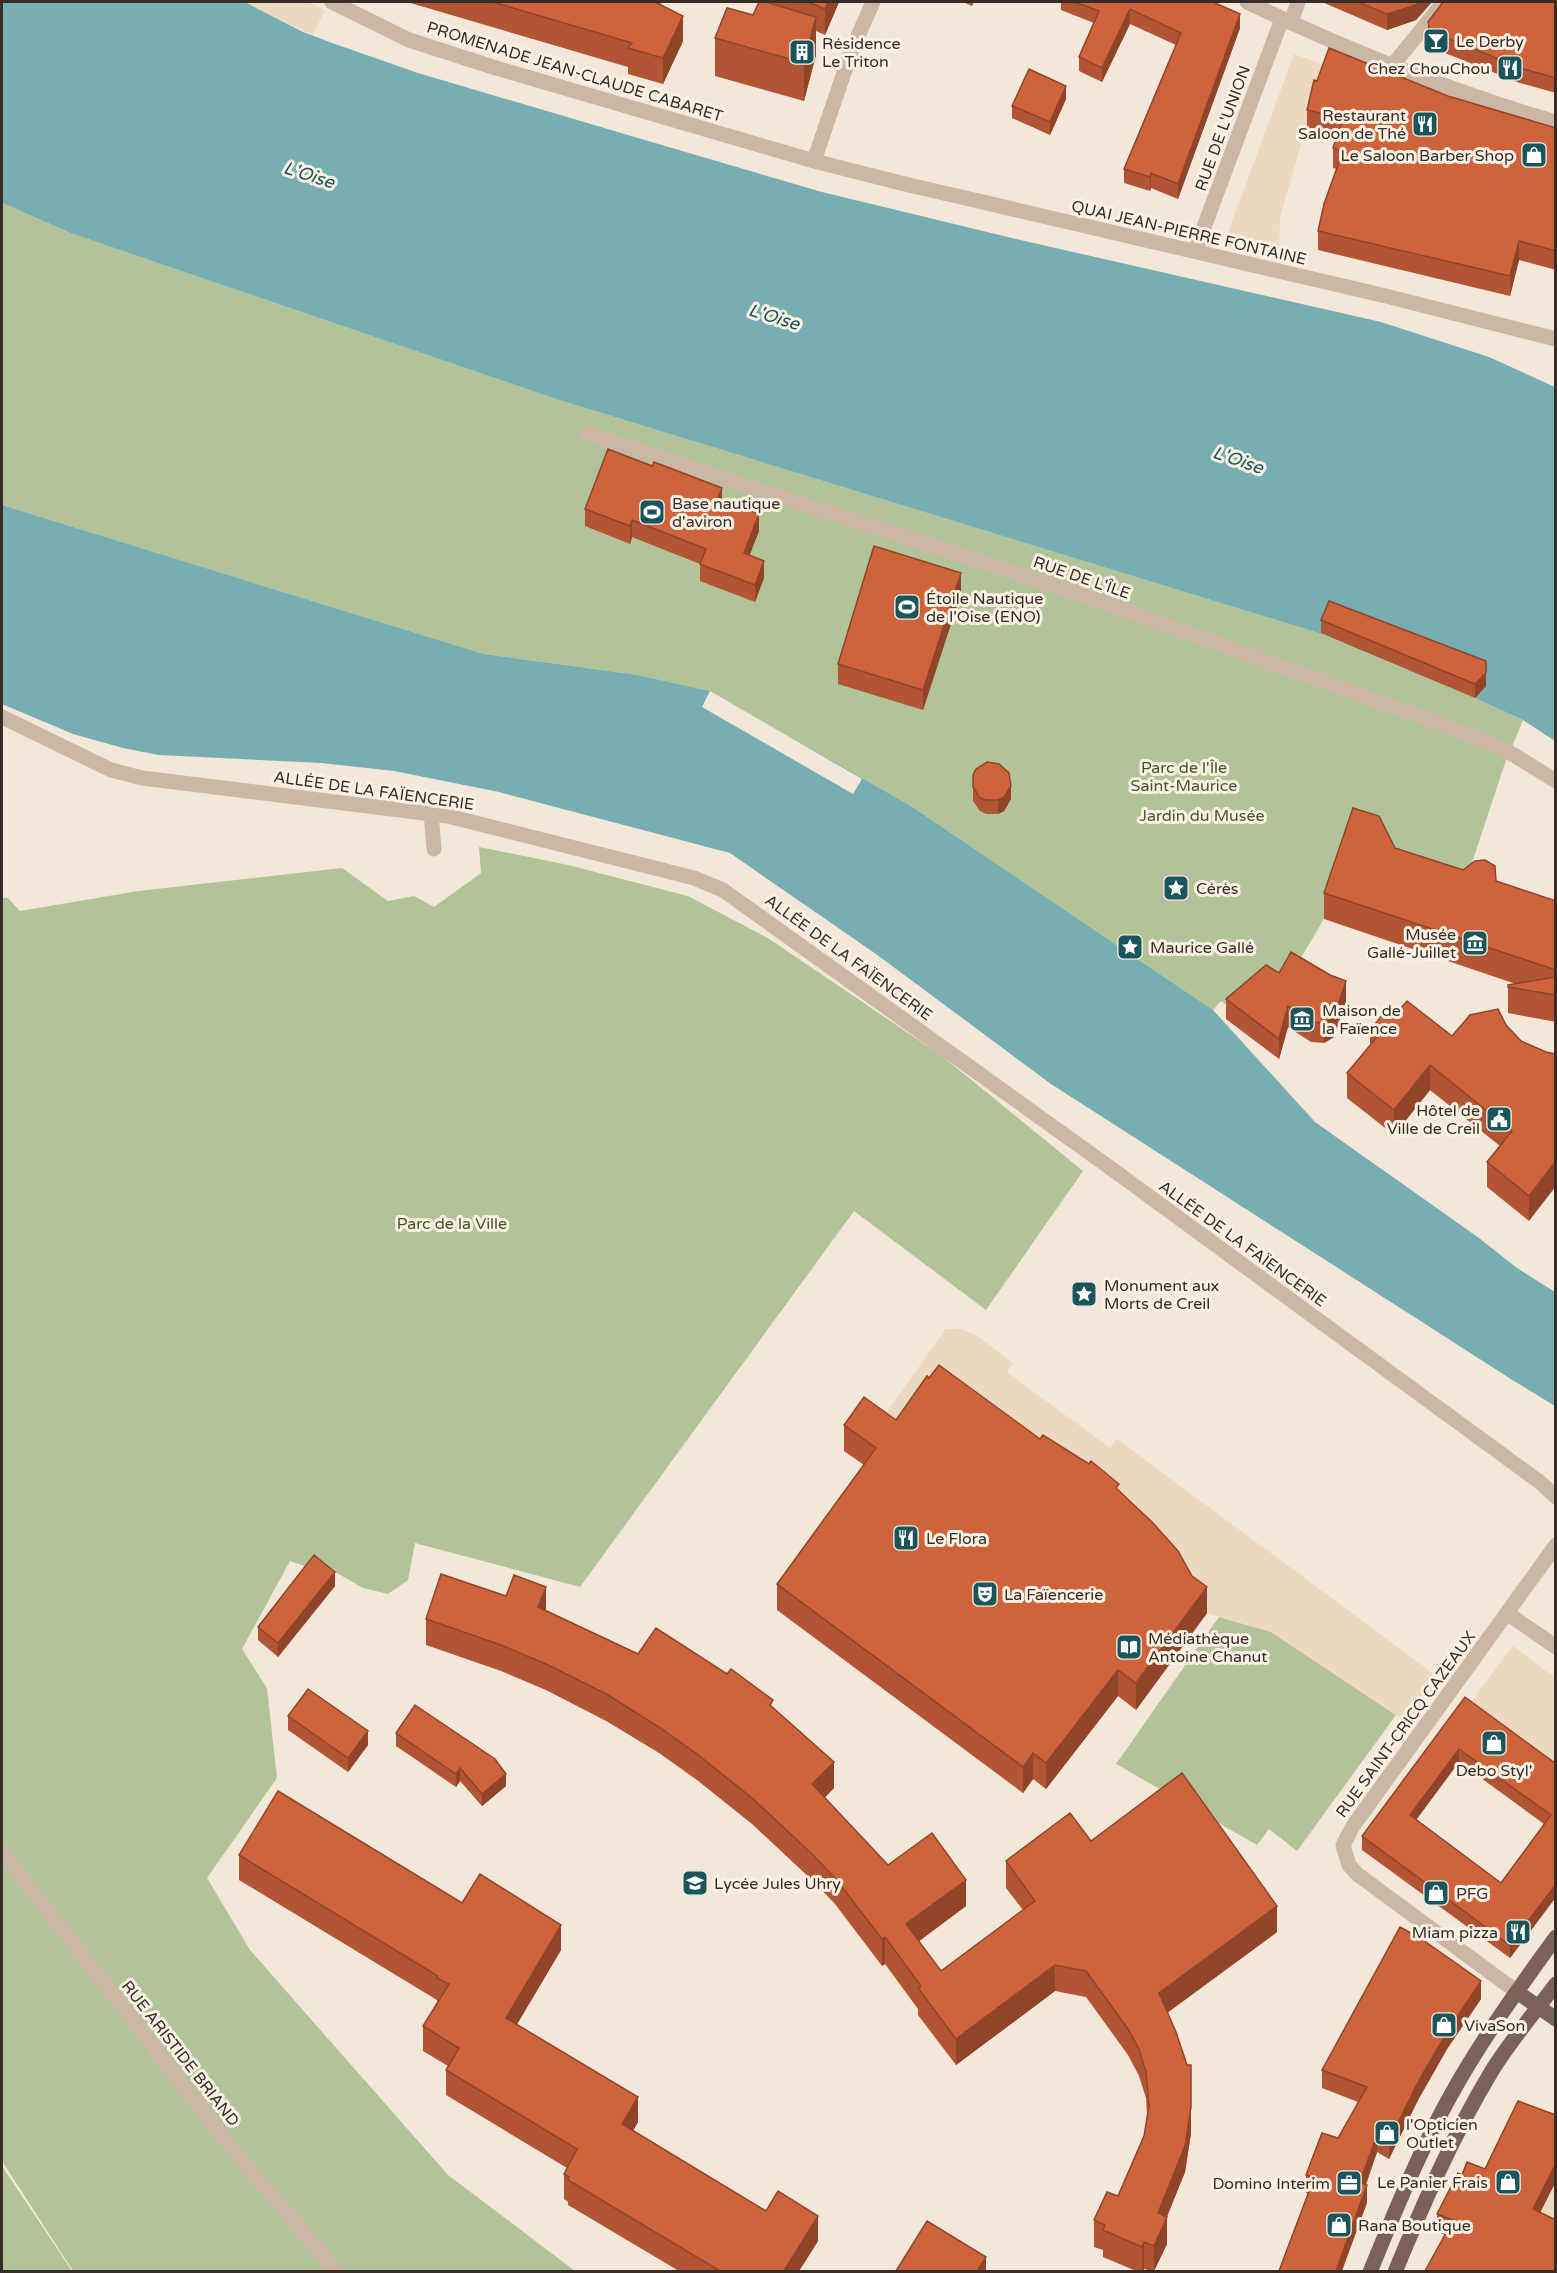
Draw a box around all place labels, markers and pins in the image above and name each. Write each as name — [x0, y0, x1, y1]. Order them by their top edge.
bar icon: Le Derby — [1421, 26, 1451, 56]
place label: Le Derby — [1456, 32, 1524, 52]
place label: Résidence Le Triton — [822, 34, 901, 72]
building icon: Résidence Le Triton — [787, 37, 817, 67]
restaurant icon: Chez ChouChou — [1495, 53, 1525, 83]
place label: Chez ChouChou — [1367, 59, 1490, 79]
place label: Restaurant Saloon de Thé — [1298, 106, 1406, 144]
restaurant icon: Restaurant Saloon de Thé — [1410, 109, 1440, 139]
shop icon: Le Saloon Barber Shop — [1519, 140, 1549, 170]
place label: Le Saloon Barber Shop — [1340, 146, 1514, 166]
place label: Base nautique d'aviron — [672, 494, 780, 532]
sports icon: Base nautique d'aviron — [637, 497, 667, 527]
place label: Étoile Nautique de l'Oise (ENO) — [926, 589, 1043, 627]
sports icon: Étoile Nautique de l'Oise (ENO) — [892, 592, 922, 622]
place icon: Cérès — [1161, 873, 1191, 903]
place label: Cérès — [1196, 879, 1239, 899]
place label: Musée Gallé-Juillet — [1367, 925, 1456, 963]
museum icon: Musée Gallé-Juillet — [1460, 928, 1490, 958]
place icon: Maurice Gallé — [1115, 932, 1145, 962]
place label: Maurice Gallé — [1150, 938, 1254, 958]
place label: Maison de la Faïence — [1322, 1001, 1401, 1039]
museum icon: Maison de la Faïence — [1287, 1004, 1317, 1034]
place label: Hôtel de Ville de Creil — [1387, 1101, 1480, 1139]
public building icon: Hôtel de Ville de Creil — [1484, 1104, 1514, 1134]
place label: Monument aux Morts de Creil — [1104, 1276, 1219, 1314]
place icon: Monument aux Morts de Creil — [1069, 1279, 1099, 1309]
restaurant icon: Le Flora — [891, 1523, 921, 1553]
place label: Le Flora — [926, 1529, 987, 1549]
theatre icon: La Faïencerie — [970, 1579, 1000, 1609]
place label: La Faïencerie — [1004, 1585, 1103, 1605]
place label: Médiathèque Antoine Chanut — [1148, 1629, 1267, 1667]
library icon: Médiathèque Antoine Chanut — [1114, 1632, 1144, 1662]
shop icon: Debo Styl' — [1479, 1728, 1509, 1758]
place label: Debo Styl' — [1456, 1761, 1532, 1781]
school or university icon: Lycée Jules Uhry — [680, 1868, 710, 1898]
place label: Lycée Jules Uhry — [714, 1874, 841, 1894]
shop icon: PFG — [1421, 1878, 1451, 1908]
place label: PFG — [1456, 1884, 1488, 1904]
restaurant icon: Miam pizza — [1503, 1917, 1533, 1947]
place label: Miam pizza — [1412, 1923, 1498, 1943]
shop icon: VivaSon — [1429, 2010, 1459, 2040]
place label: VivaSon — [1464, 2016, 1525, 2036]
place label: l'Opticien Outlet — [1406, 2115, 1478, 2153]
shop icon: l'Opticien Outlet — [1372, 2118, 1402, 2148]
shop icon: Le Panier Frais — [1493, 2167, 1523, 2197]
office icon: Domino Interim — [1334, 2168, 1364, 2198]
place label: Le Panier Frais — [1377, 2173, 1488, 2193]
place label: Domino Interim — [1212, 2174, 1330, 2194]
shop icon: Rana Boutique — [1324, 2210, 1354, 2240]
place label: Rana Boutique — [1358, 2216, 1471, 2236]

